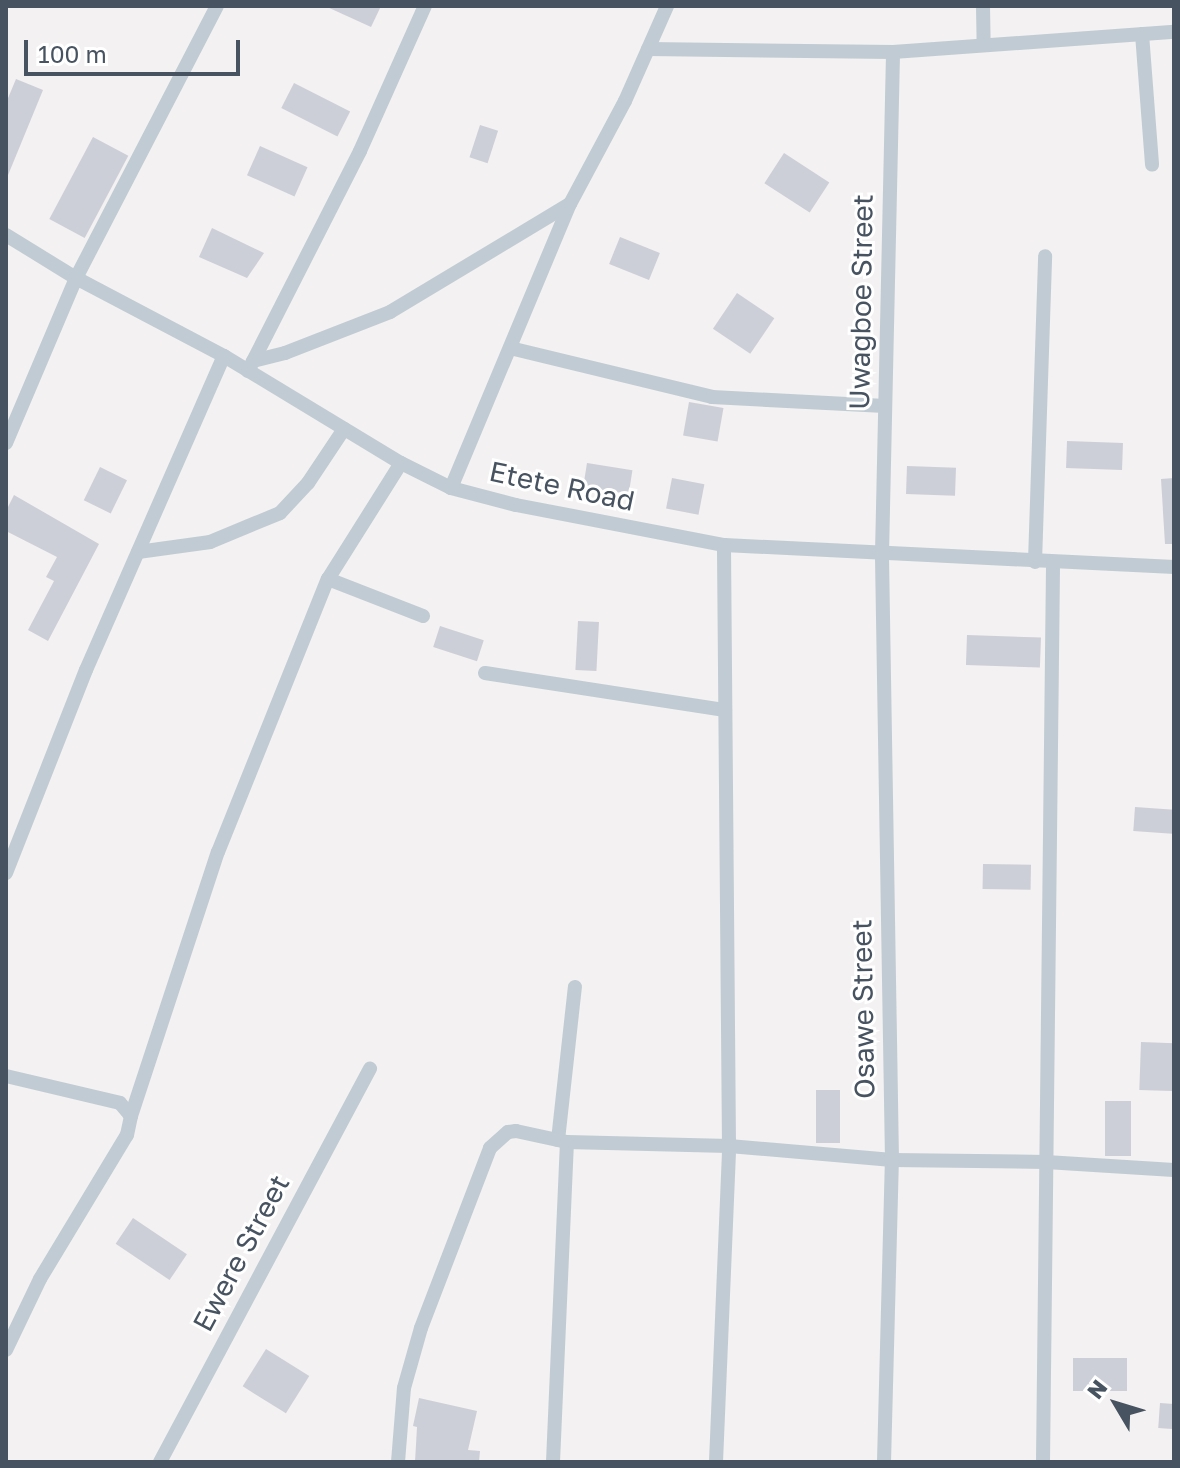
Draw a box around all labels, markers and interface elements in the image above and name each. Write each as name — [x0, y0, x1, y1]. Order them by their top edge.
scale bar — [28, 24, 244, 74]
text: 100 m — [38, 39, 107, 68]
street label: Uwagboe Street — [842, 194, 880, 410]
street label: Etete Road — [486, 454, 638, 518]
street label: Osawe Street — [845, 919, 881, 1099]
street label: Ewere Street — [186, 1169, 296, 1337]
north arrow — [1076, 1364, 1156, 1444]
text: N — [1081, 1374, 1112, 1404]

